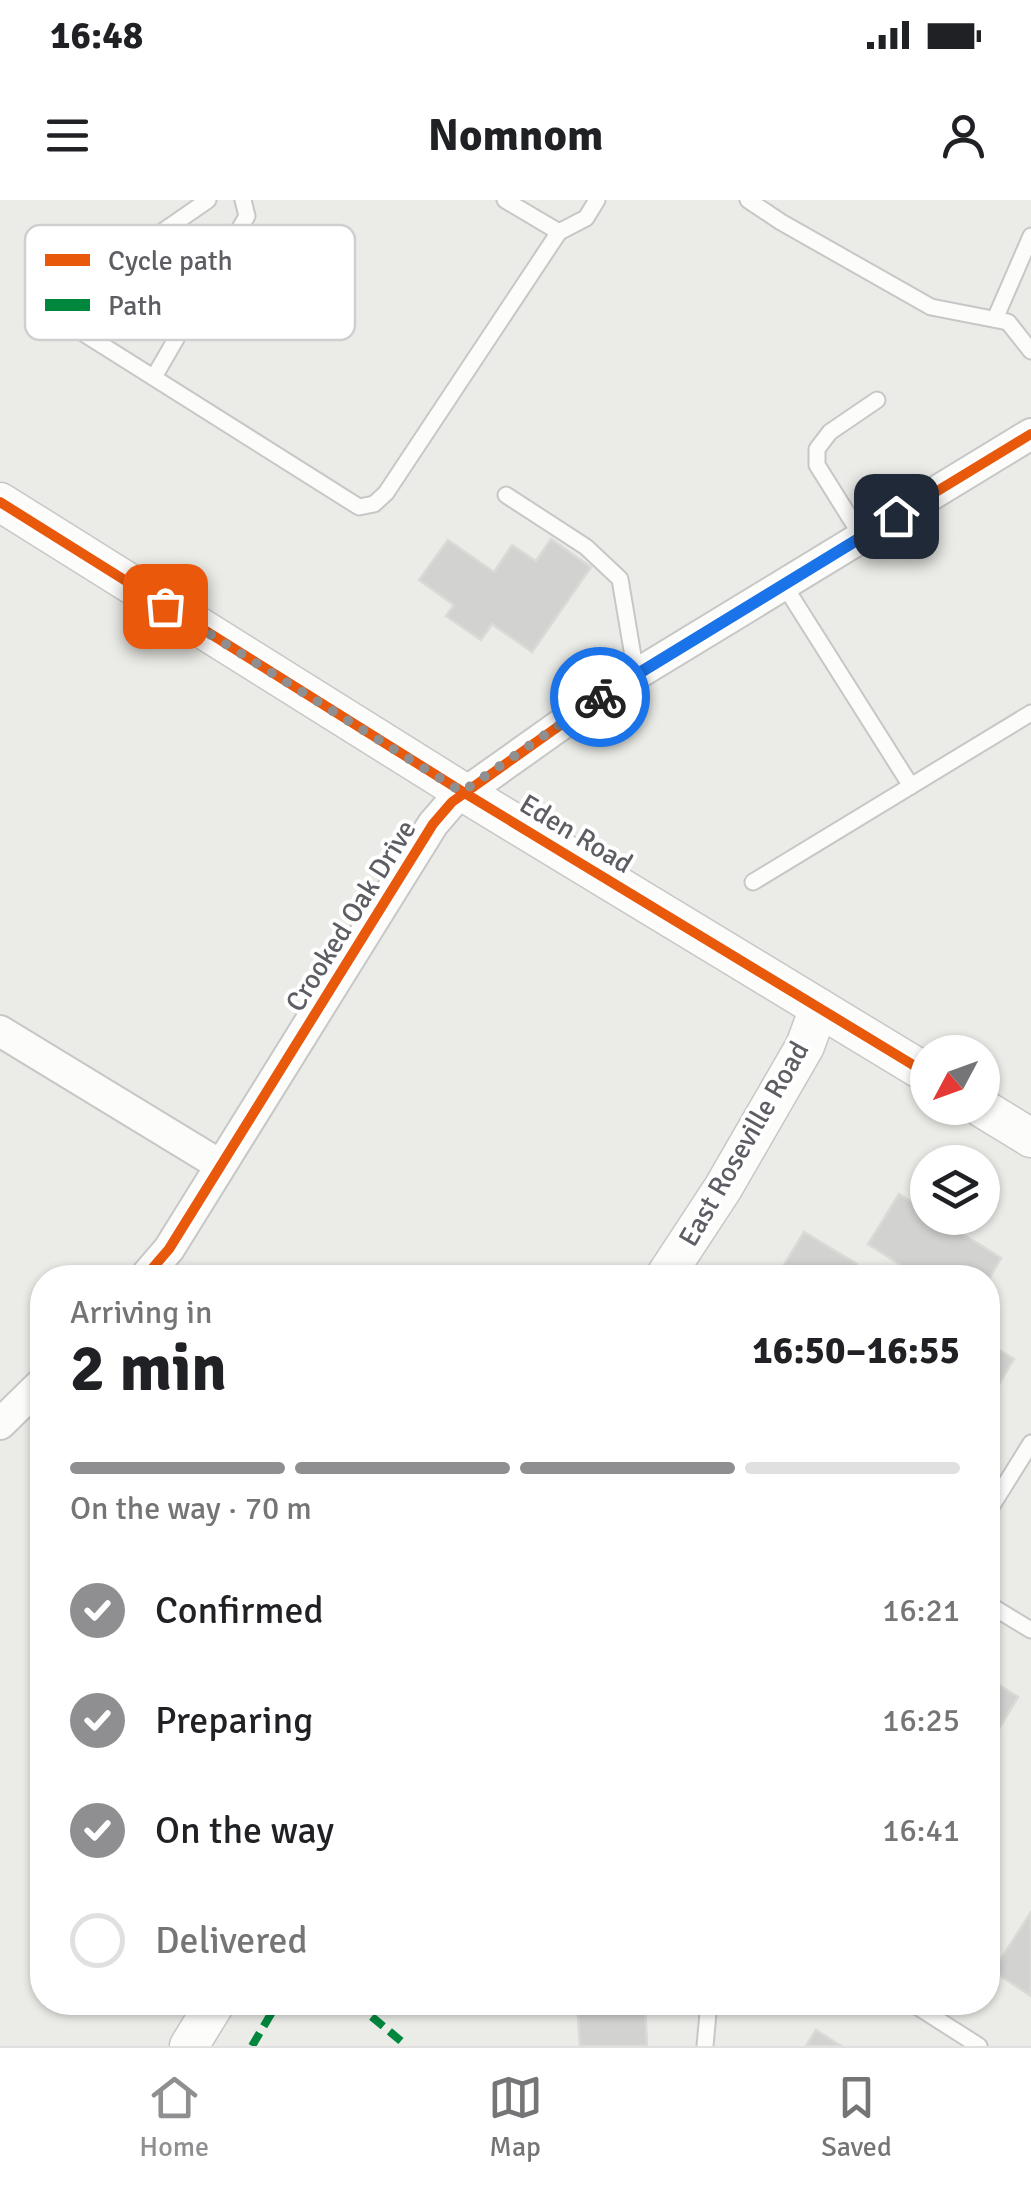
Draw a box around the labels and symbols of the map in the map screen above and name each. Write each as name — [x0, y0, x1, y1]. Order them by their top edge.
legend — [25, 225, 355, 340]
text: Cycle path — [108, 244, 233, 278]
text: Path — [108, 289, 162, 323]
pin — [854, 474, 939, 559]
pin — [123, 564, 208, 649]
courier — [550, 647, 650, 747]
street label: Eden Road — [513, 787, 639, 881]
street label: Crooked Oak Drive — [278, 814, 424, 1018]
north arrow — [910, 1035, 1000, 1125]
street label: East Roseville Road — [672, 1036, 816, 1252]

